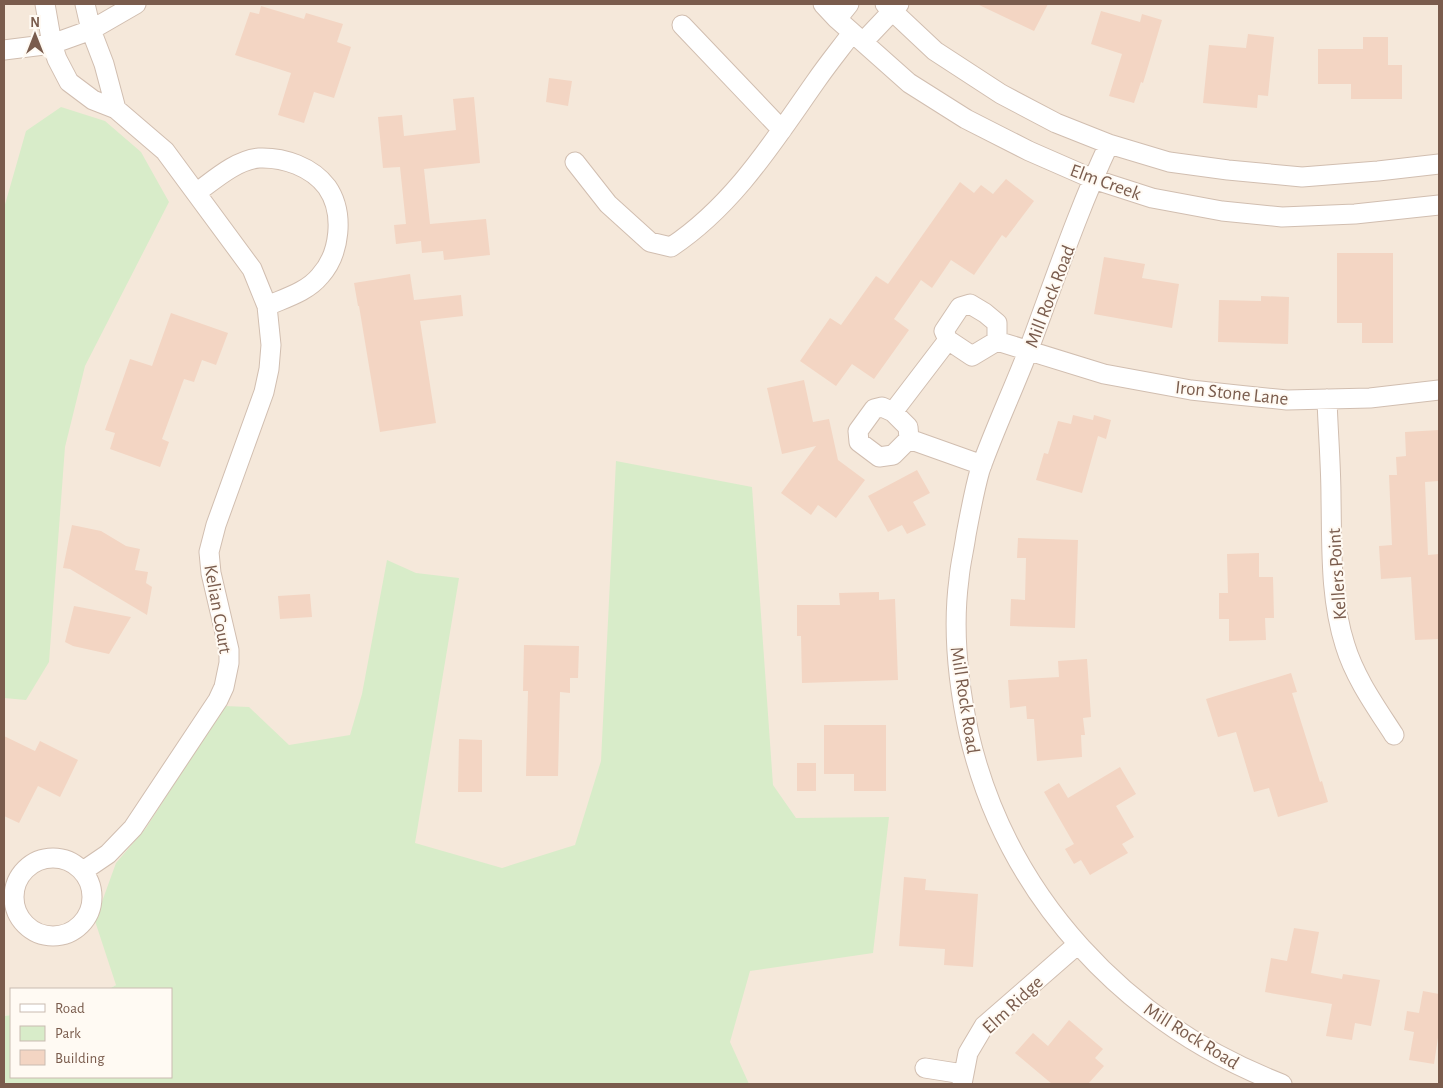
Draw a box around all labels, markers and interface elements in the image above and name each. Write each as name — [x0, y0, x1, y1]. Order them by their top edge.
north arrow — [10, 10, 60, 60]
text: N — [30, 16, 40, 30]
street label: Elm Creek — [1067, 161, 1144, 204]
street label: Mill Rock Road — [1022, 242, 1079, 350]
street label: Iron Stone Lane — [1174, 378, 1289, 409]
street label: Kellers Point — [1325, 527, 1350, 620]
street label: Kelian Court — [200, 563, 235, 655]
street label: Mill Rock Road — [947, 645, 982, 755]
street label: Elm Ridge — [979, 973, 1047, 1038]
legend — [10, 988, 172, 1078]
street label: Mill Rock Road — [1140, 1000, 1242, 1073]
text: Road — [55, 1001, 85, 1016]
text: Park — [55, 1026, 81, 1041]
text: Building — [55, 1051, 105, 1066]

